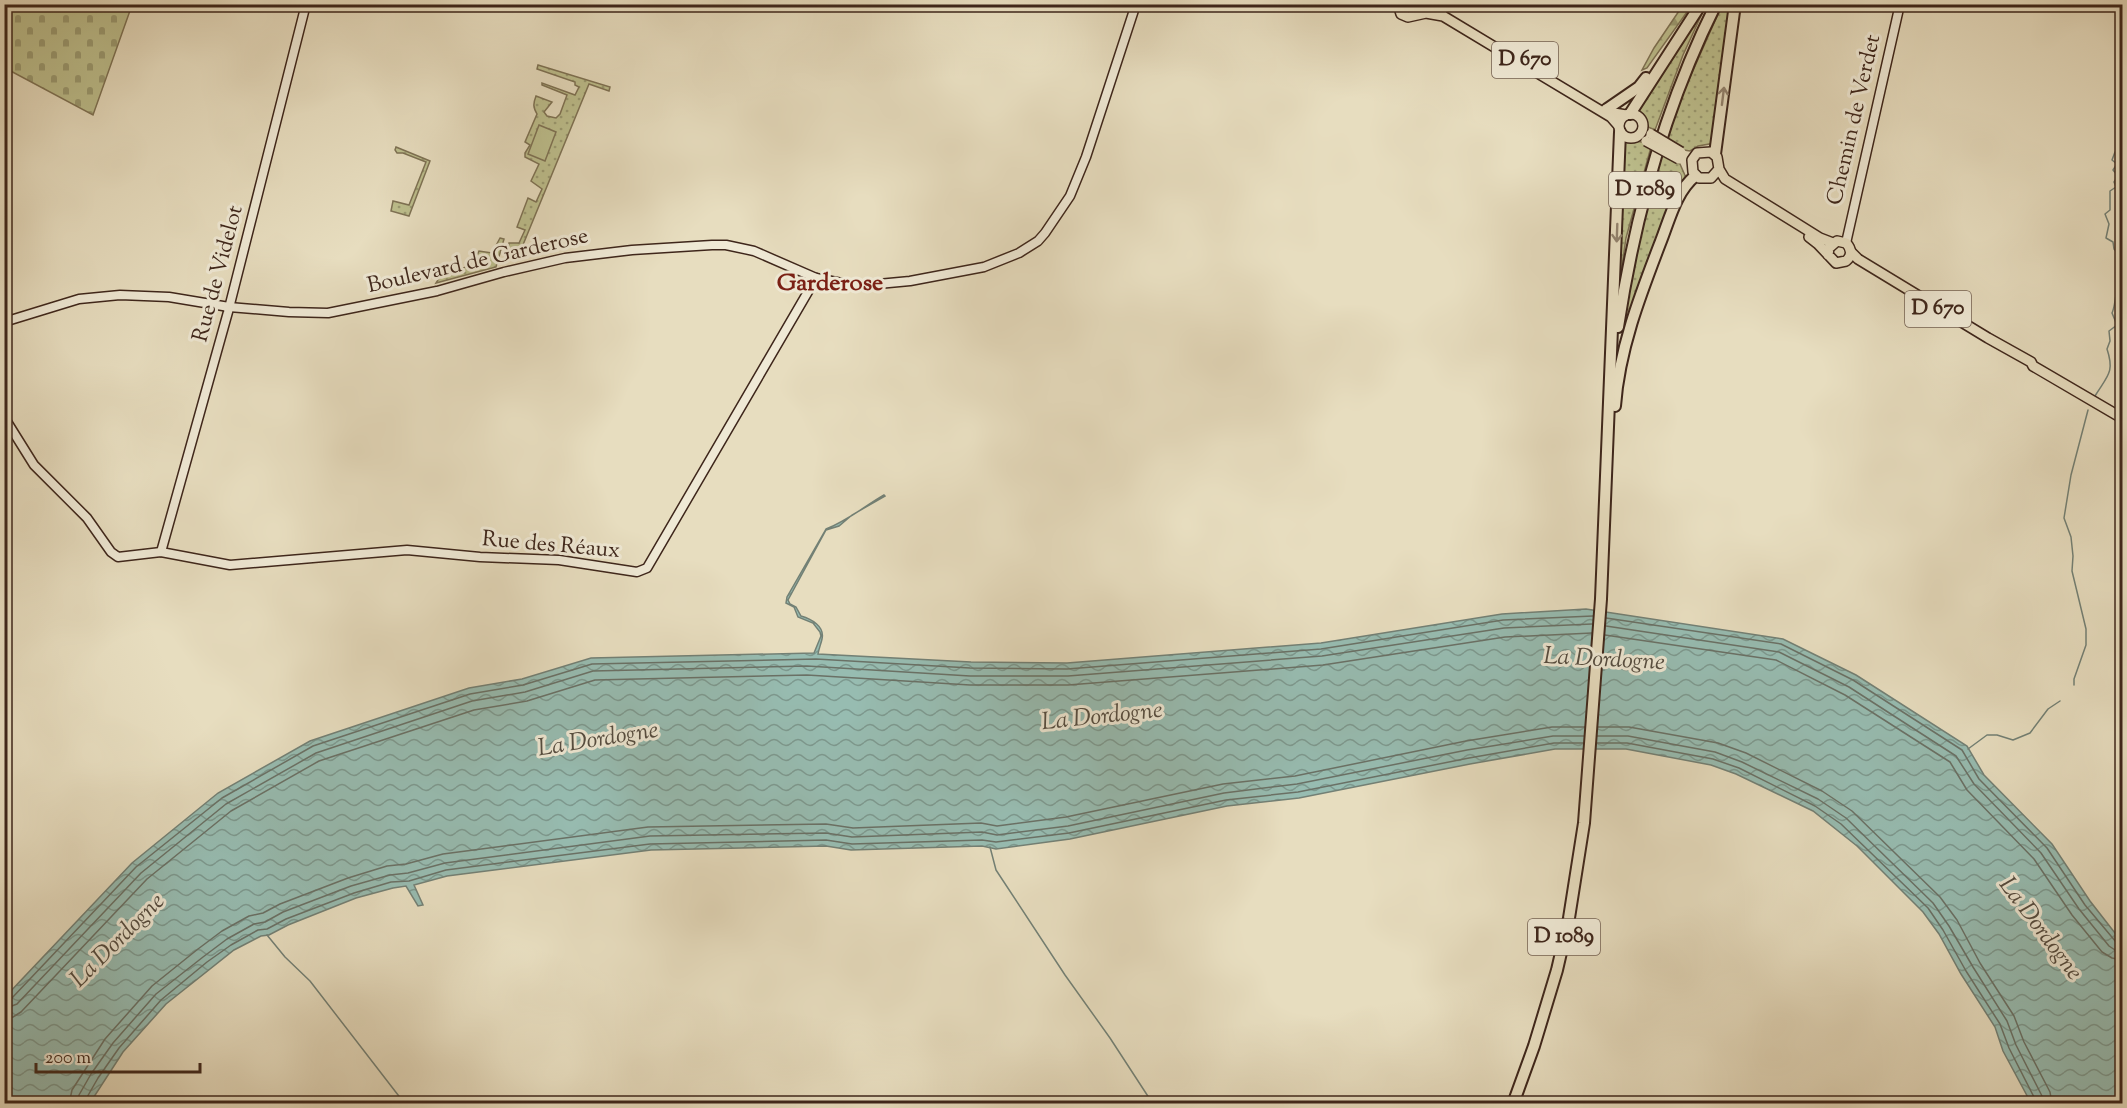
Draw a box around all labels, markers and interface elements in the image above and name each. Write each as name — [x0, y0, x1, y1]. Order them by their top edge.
street label: Chemin de Verdet — [1820, 31, 1890, 208]
road number: D 670 — [1492, 42, 1558, 78]
one-way arrow — [1718, 87, 1729, 107]
road number: D 1089 — [1609, 172, 1681, 208]
street label: Rue de Videlot — [185, 202, 253, 346]
street label: Boulevard de Garderose — [364, 221, 592, 303]
one-way arrow — [1611, 222, 1622, 242]
district label: Garderose — [777, 267, 883, 301]
road number: D 670 — [1905, 291, 1971, 327]
street label: Rue des Réaux — [481, 524, 621, 568]
water label: La Dordogne — [1542, 640, 1666, 680]
water label: La Dordogne — [1040, 694, 1164, 740]
water label: La Dordogne — [535, 714, 661, 766]
water label: La Dordogne — [1990, 870, 2090, 988]
water label: La Dordogne — [63, 886, 173, 996]
road number: D 1089 — [1528, 919, 1600, 955]
scale bar — [36, 1036, 200, 1074]
text: 200 m — [45, 1046, 91, 1072]

